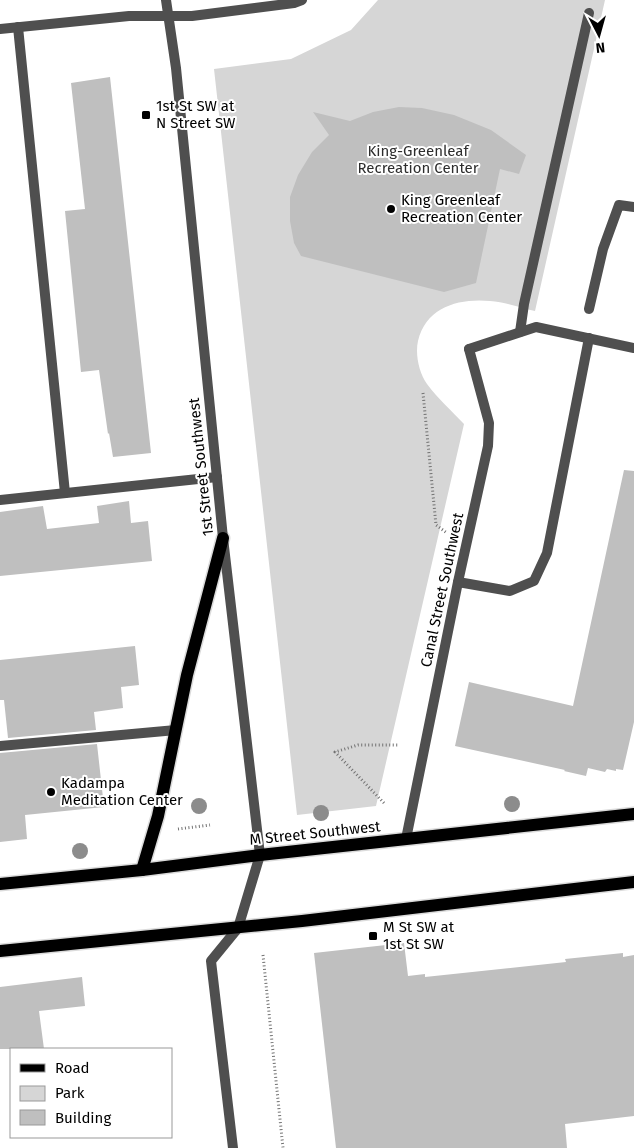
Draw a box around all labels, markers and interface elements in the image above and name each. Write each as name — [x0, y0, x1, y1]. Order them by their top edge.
north arrow — [574, 10, 624, 60]
text: N — [595, 38, 606, 56]
place label: 1st St SW at N Street SW — [156, 97, 236, 132]
marker: 1st St SW at N Street SW — [140, 109, 152, 121]
park label: King-Greenleaf Recreation Center — [357, 142, 479, 177]
place label: King Greenleaf Recreation Center — [401, 191, 522, 226]
marker: King Greenleaf Recreation Center — [385, 203, 397, 215]
street label: 1st Street Southwest — [185, 396, 217, 537]
street label: Canal Street Southwest — [417, 511, 467, 669]
place label: Kadampa Meditation Center — [61, 774, 183, 809]
marker: Kadampa Meditation Center — [45, 786, 57, 798]
street label: M Street Southwest — [249, 817, 382, 849]
place label: M St SW at 1st St SW — [383, 918, 455, 953]
marker: M St SW at 1st St SW — [367, 930, 379, 942]
legend — [10, 1048, 172, 1138]
text: Road — [55, 1059, 90, 1077]
text: Park — [55, 1084, 85, 1102]
text: Building — [55, 1109, 111, 1127]

